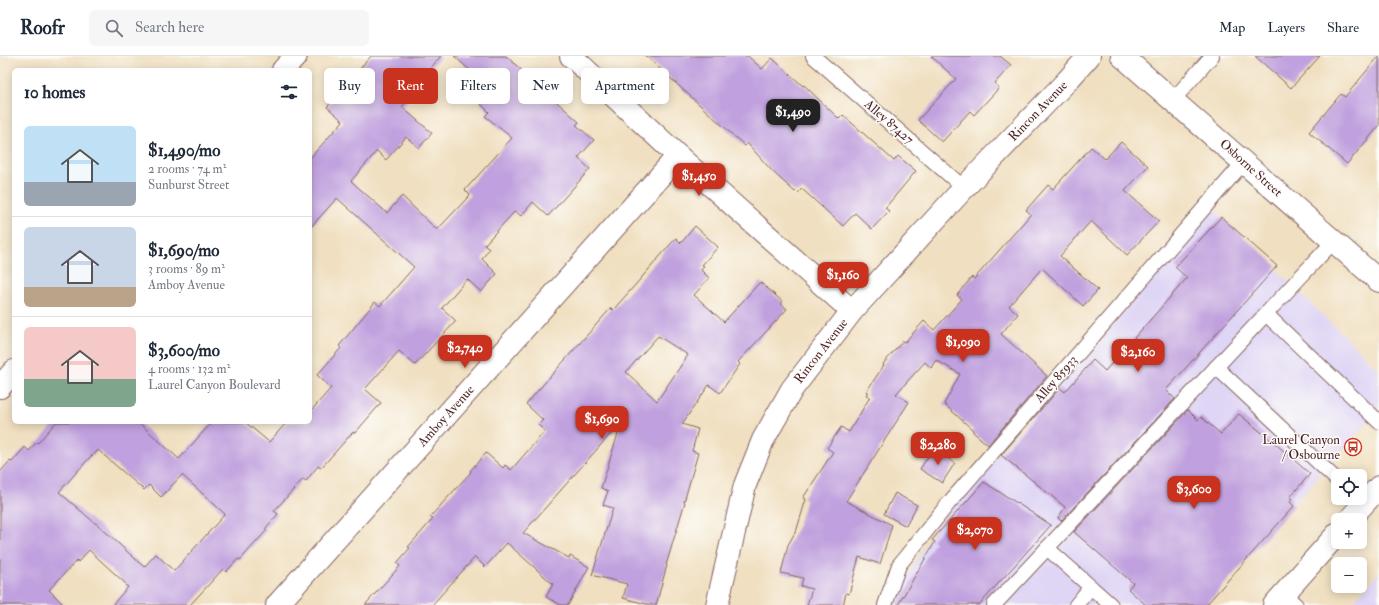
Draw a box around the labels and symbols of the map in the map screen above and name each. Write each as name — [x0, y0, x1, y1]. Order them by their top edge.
street label: Rincon Avenue — [1005, 77, 1071, 145]
street label: Alley 87427 — [860, 96, 917, 148]
pin: $1,490 — [760, 99, 826, 133]
street label: Osborne Street — [1216, 136, 1286, 200]
pin: $1,450 — [666, 163, 732, 197]
pin: $1,160 — [810, 262, 876, 296]
street label: Rincon Avenue — [791, 315, 852, 387]
pin: $1,090 — [930, 329, 996, 363]
pin: $2,740 — [432, 335, 498, 369]
pin: $2,160 — [1105, 339, 1171, 373]
street label: Alley 85933 — [1031, 352, 1082, 407]
street label: Amboy Avenue — [414, 382, 479, 451]
pin: $1,690 — [569, 406, 635, 440]
pin: $2,280 — [905, 432, 971, 466]
place label: Laurel Canyon / Osbourne — [1262, 432, 1341, 463]
bus stop icon: Laurel Canyon / Osbourne — [1343, 437, 1363, 457]
pin: $3,600 — [1161, 476, 1227, 510]
pin: $2,070 — [942, 517, 1008, 551]

